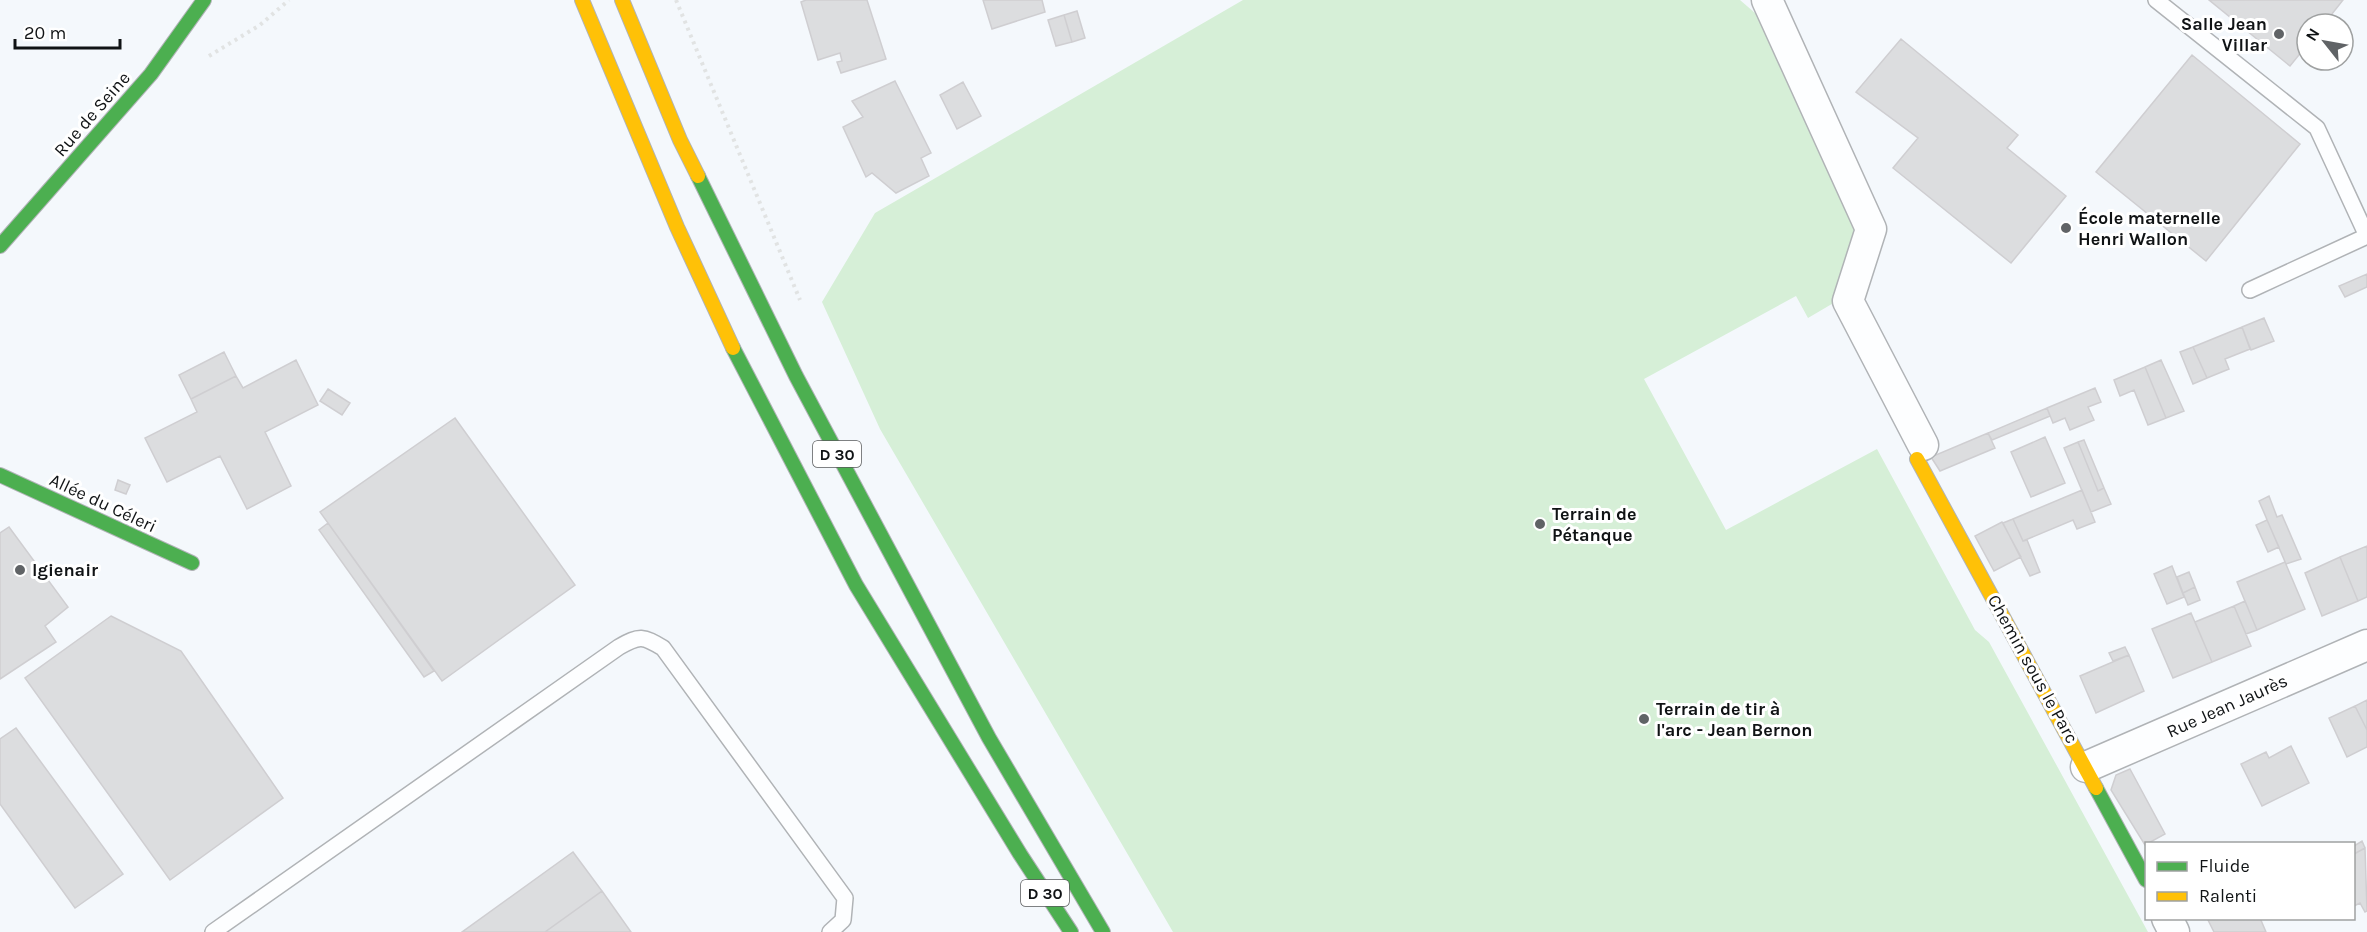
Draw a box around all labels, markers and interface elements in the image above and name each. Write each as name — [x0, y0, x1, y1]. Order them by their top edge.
scale bar — [15, 12, 120, 50]
north arrow — [2295, 12, 2355, 72]
place label: Salle Jean Villar — [2181, 13, 2267, 56]
text: 20 m — [24, 22, 66, 44]
text: N — [2301, 25, 2324, 44]
marker: Salle Jean Villar — [2272, 27, 2286, 41]
street label: Rue de Seine — [49, 67, 135, 161]
place label: École maternelle Henri Wallon — [2078, 206, 2220, 250]
marker: École maternelle Henri Wallon — [2059, 221, 2073, 235]
road number: D 30 — [813, 441, 861, 467]
street label: Allée du Céleri — [46, 469, 160, 537]
place label: Terrain de Pétanque — [1552, 503, 1637, 546]
marker: Terrain de Pétanque — [1533, 517, 1547, 531]
place label: Igienair — [32, 559, 98, 581]
marker: Igienair — [13, 563, 27, 577]
street label: Chemin sous le Parc — [1983, 591, 2083, 747]
street label: Rue Jean Jaurès — [2163, 669, 2291, 743]
place label: Terrain de tir à l'arc - Jean Bernon — [1656, 698, 1812, 741]
marker: Terrain de tir à l'arc - Jean Bernon — [1637, 712, 1651, 726]
legend — [2145, 842, 2355, 920]
text: Fluide — [2199, 855, 2250, 877]
road number: D 30 — [1021, 880, 1069, 906]
text: Ralenti — [2199, 885, 2257, 907]

